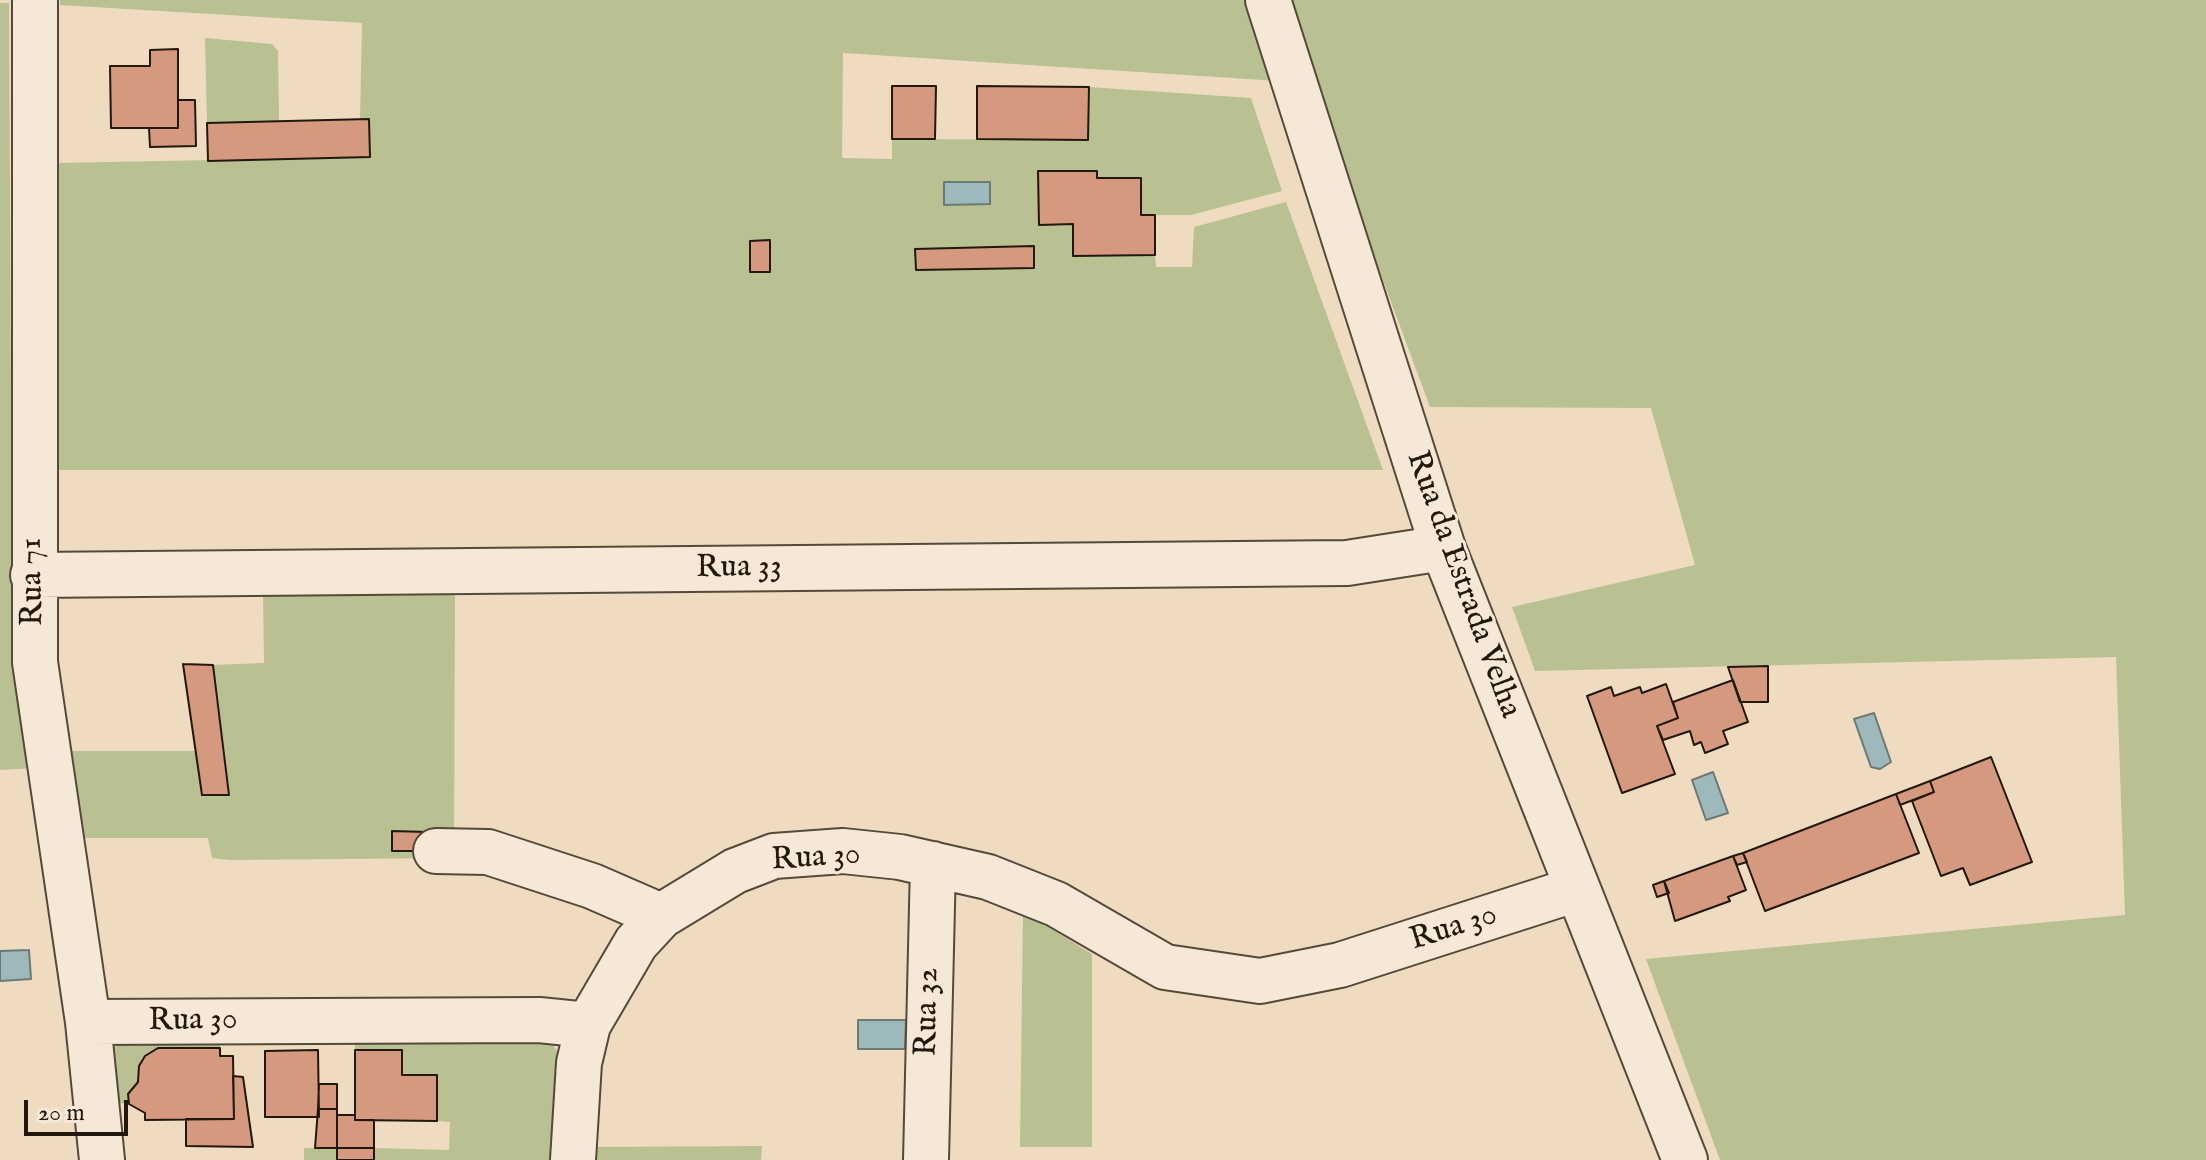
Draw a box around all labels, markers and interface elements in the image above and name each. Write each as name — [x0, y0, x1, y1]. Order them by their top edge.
street label: Rua da Estrada Velha — [1396, 446, 1528, 724]
street label: Rua 71 — [14, 537, 54, 627]
street label: Rua 33 — [696, 549, 782, 589]
street label: Rua 30 — [770, 837, 862, 881]
street label: Rua 30 — [1406, 897, 1502, 961]
street label: Rua 32 — [909, 967, 949, 1057]
street label: Rua 30 — [148, 1002, 238, 1042]
scale bar — [28, 1084, 132, 1134]
text: 20 m — [38, 1098, 85, 1129]

